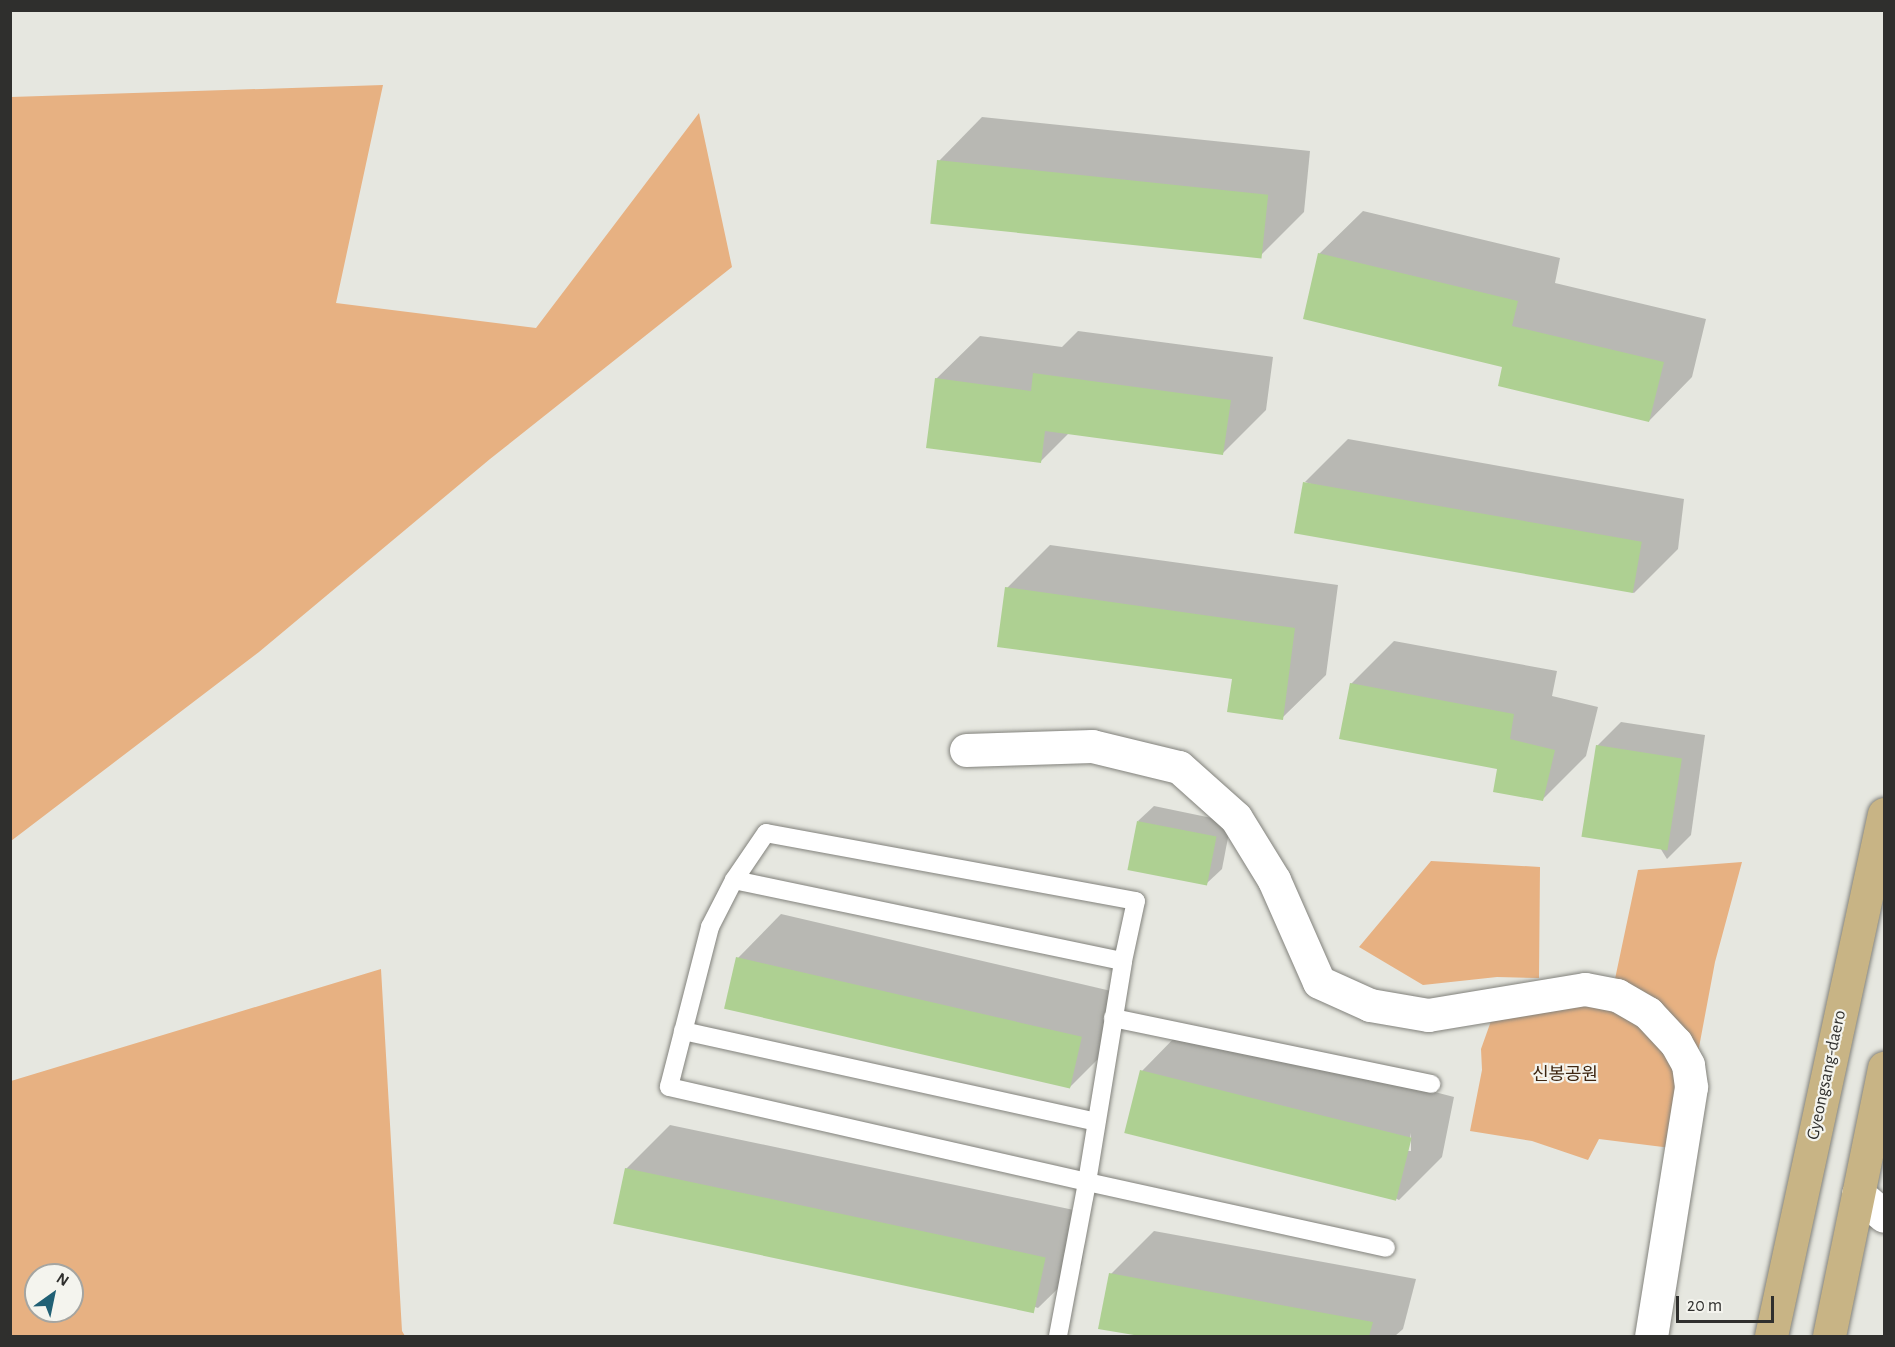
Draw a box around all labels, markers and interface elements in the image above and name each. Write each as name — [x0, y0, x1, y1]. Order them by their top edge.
street label: Gyeongsang-daero — [1803, 1008, 1851, 1142]
park label: 신봉공원 — [1532, 1064, 1598, 1086]
north arrow — [24, 1263, 84, 1323]
text: N — [54, 1270, 72, 1289]
scale bar — [1679, 1284, 1776, 1322]
text: 20 m — [1687, 1297, 1722, 1315]

